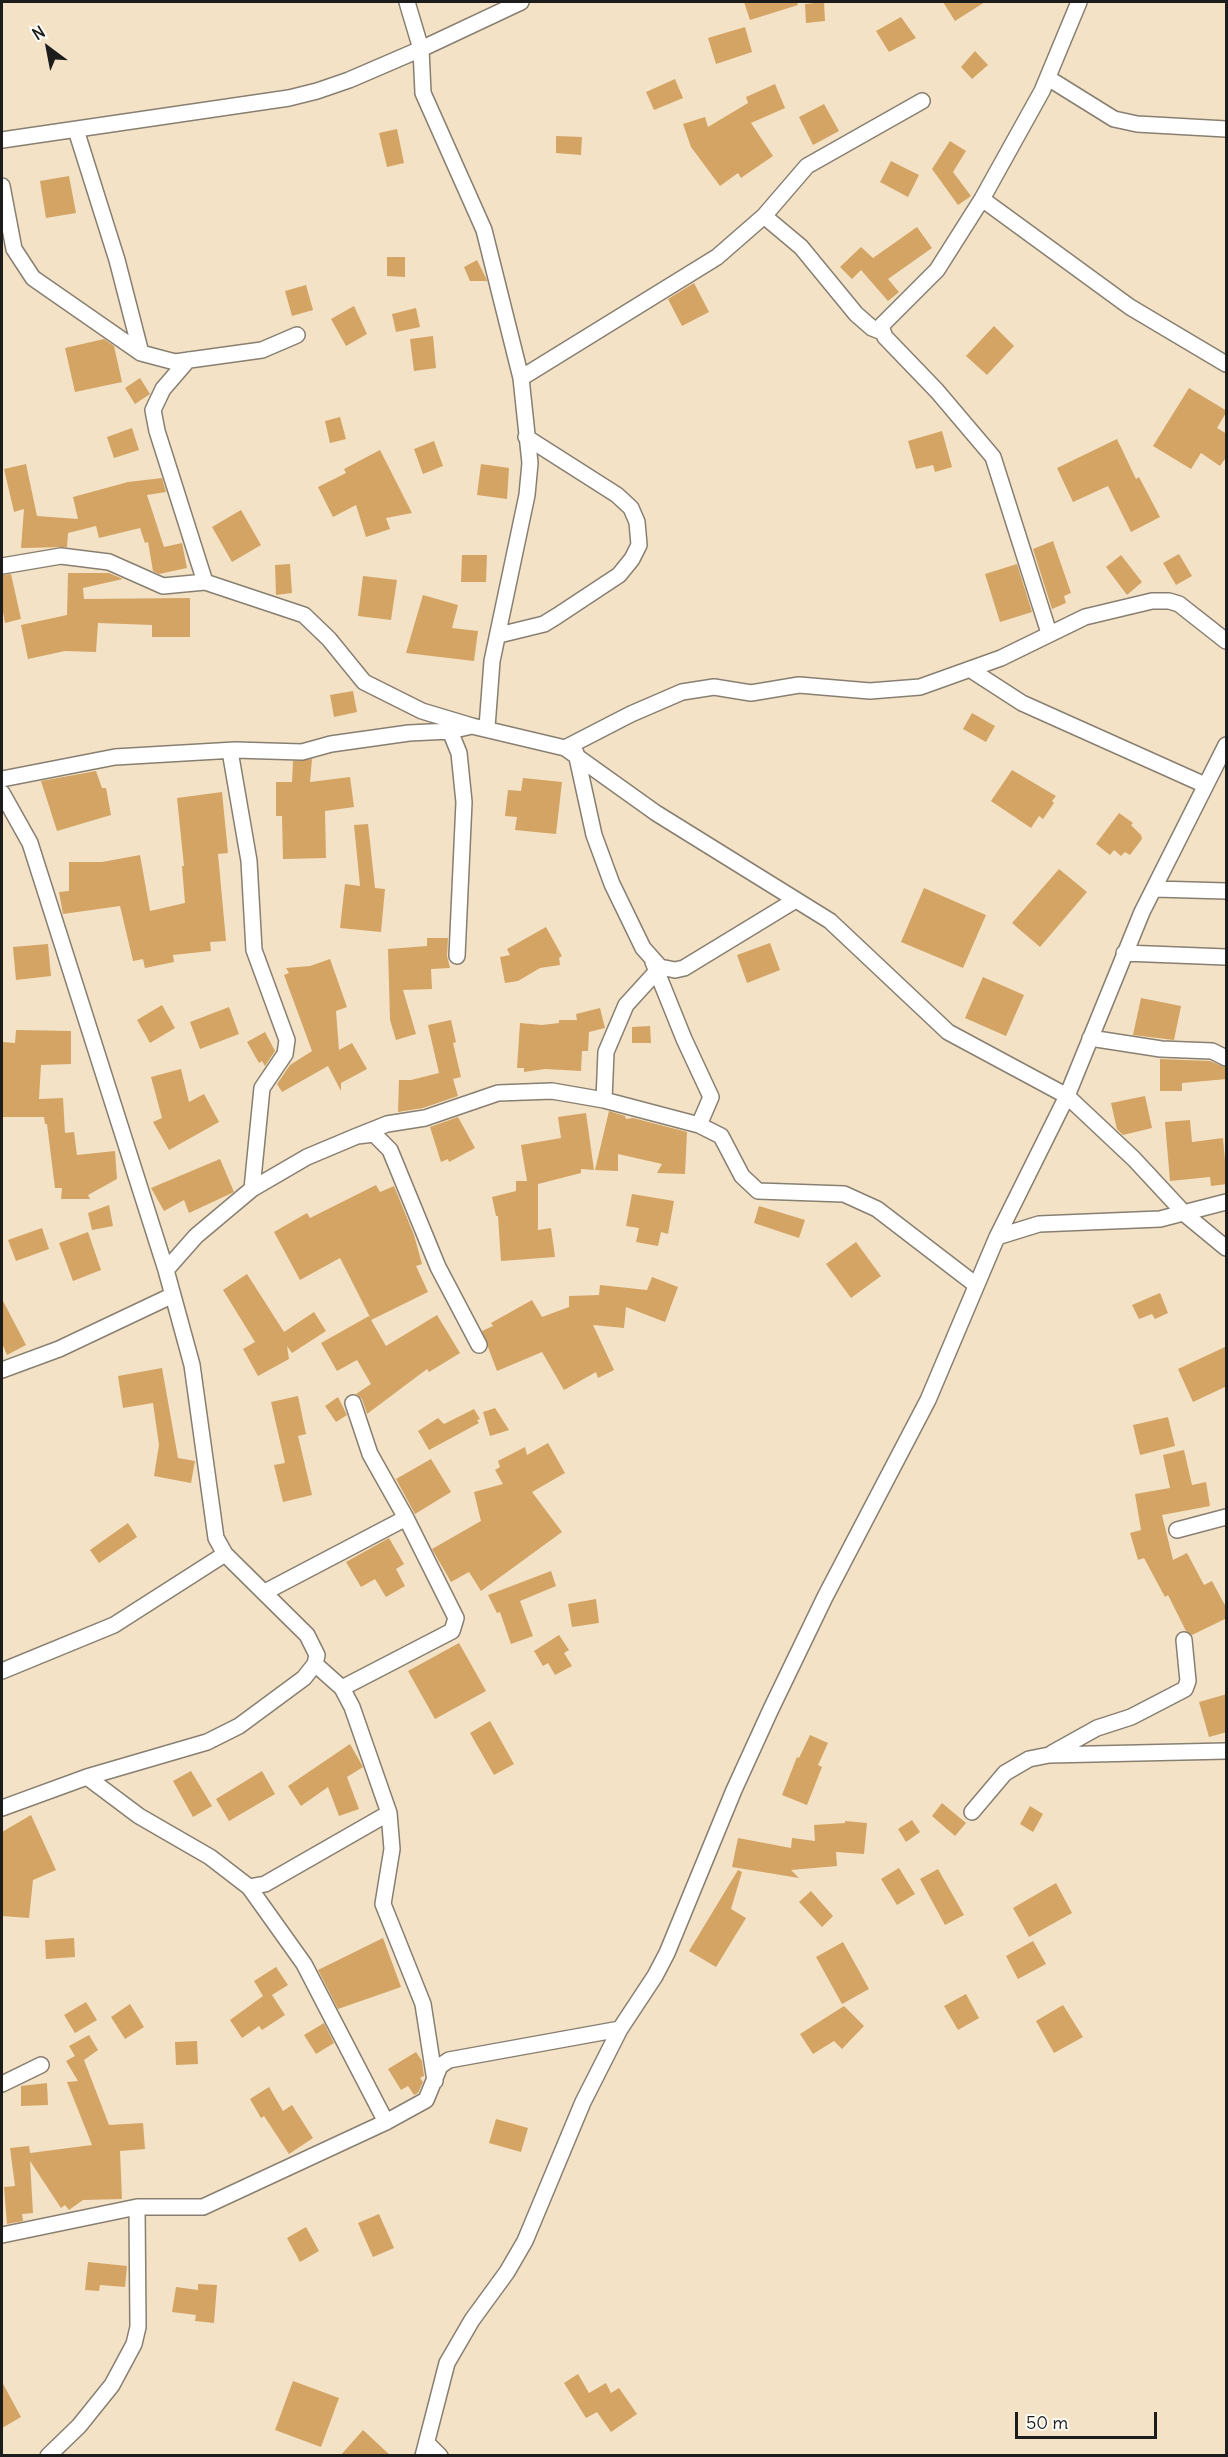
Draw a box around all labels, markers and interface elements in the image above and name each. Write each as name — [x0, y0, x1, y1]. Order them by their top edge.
north arrow — [18, 18, 78, 78]
text: N — [28, 21, 48, 44]
scale bar — [1018, 2400, 1160, 2438]
text: 50 m — [1026, 2411, 1068, 2434]

